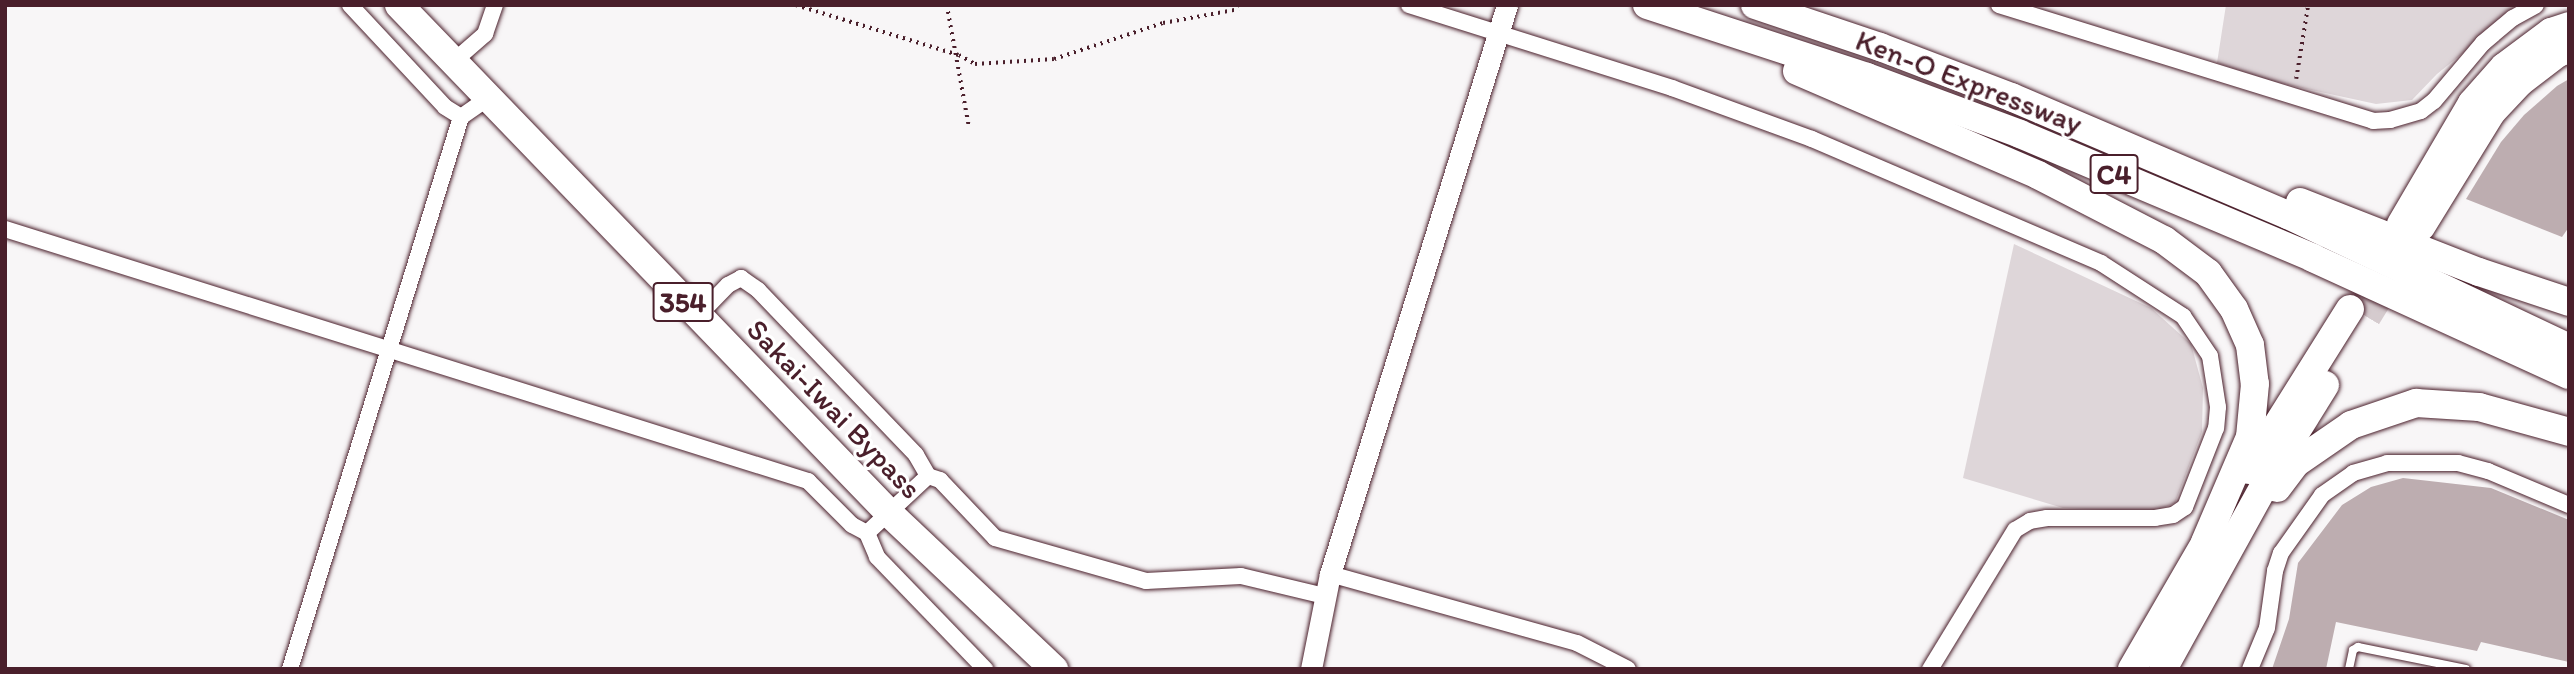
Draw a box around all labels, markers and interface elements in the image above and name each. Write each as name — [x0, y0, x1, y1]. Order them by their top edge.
street label: Ken-O Expressway — [1851, 22, 2087, 142]
road number: C4 — [2090, 150, 2138, 198]
road number: 354 — [652, 278, 714, 326]
street label: Sakai-Iwai Bypass — [740, 312, 928, 506]

